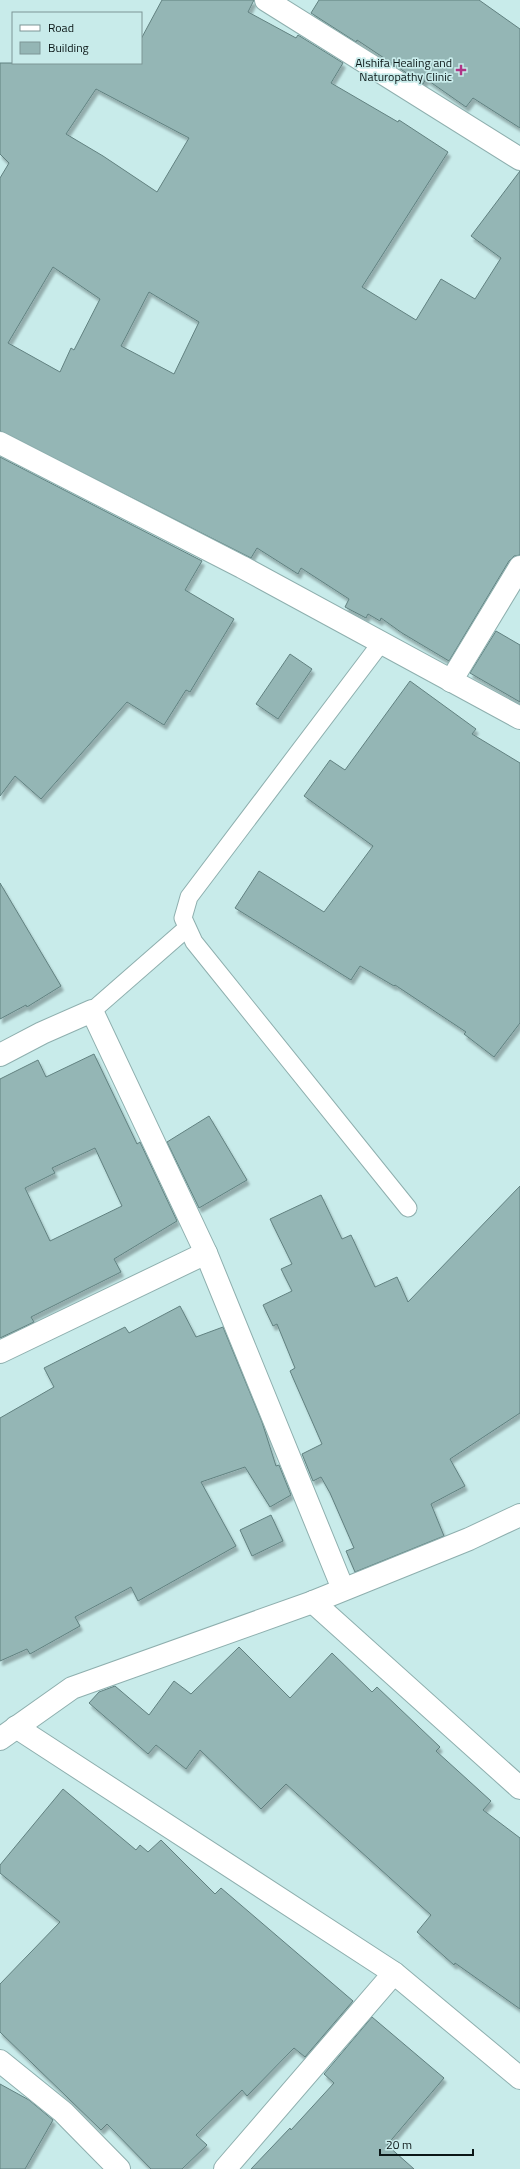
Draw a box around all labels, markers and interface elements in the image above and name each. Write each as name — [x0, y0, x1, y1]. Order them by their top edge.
legend — [12, 12, 142, 64]
text: Road — [48, 18, 74, 37]
text: Building — [48, 38, 89, 57]
place label: Alshifa Healing and Naturopathy Clinic — [355, 53, 452, 86]
marker: Alshifa Healing and Naturopathy Clinic — [455, 64, 467, 76]
scale bar — [380, 2131, 473, 2157]
text: 20 m — [386, 2135, 412, 2154]

